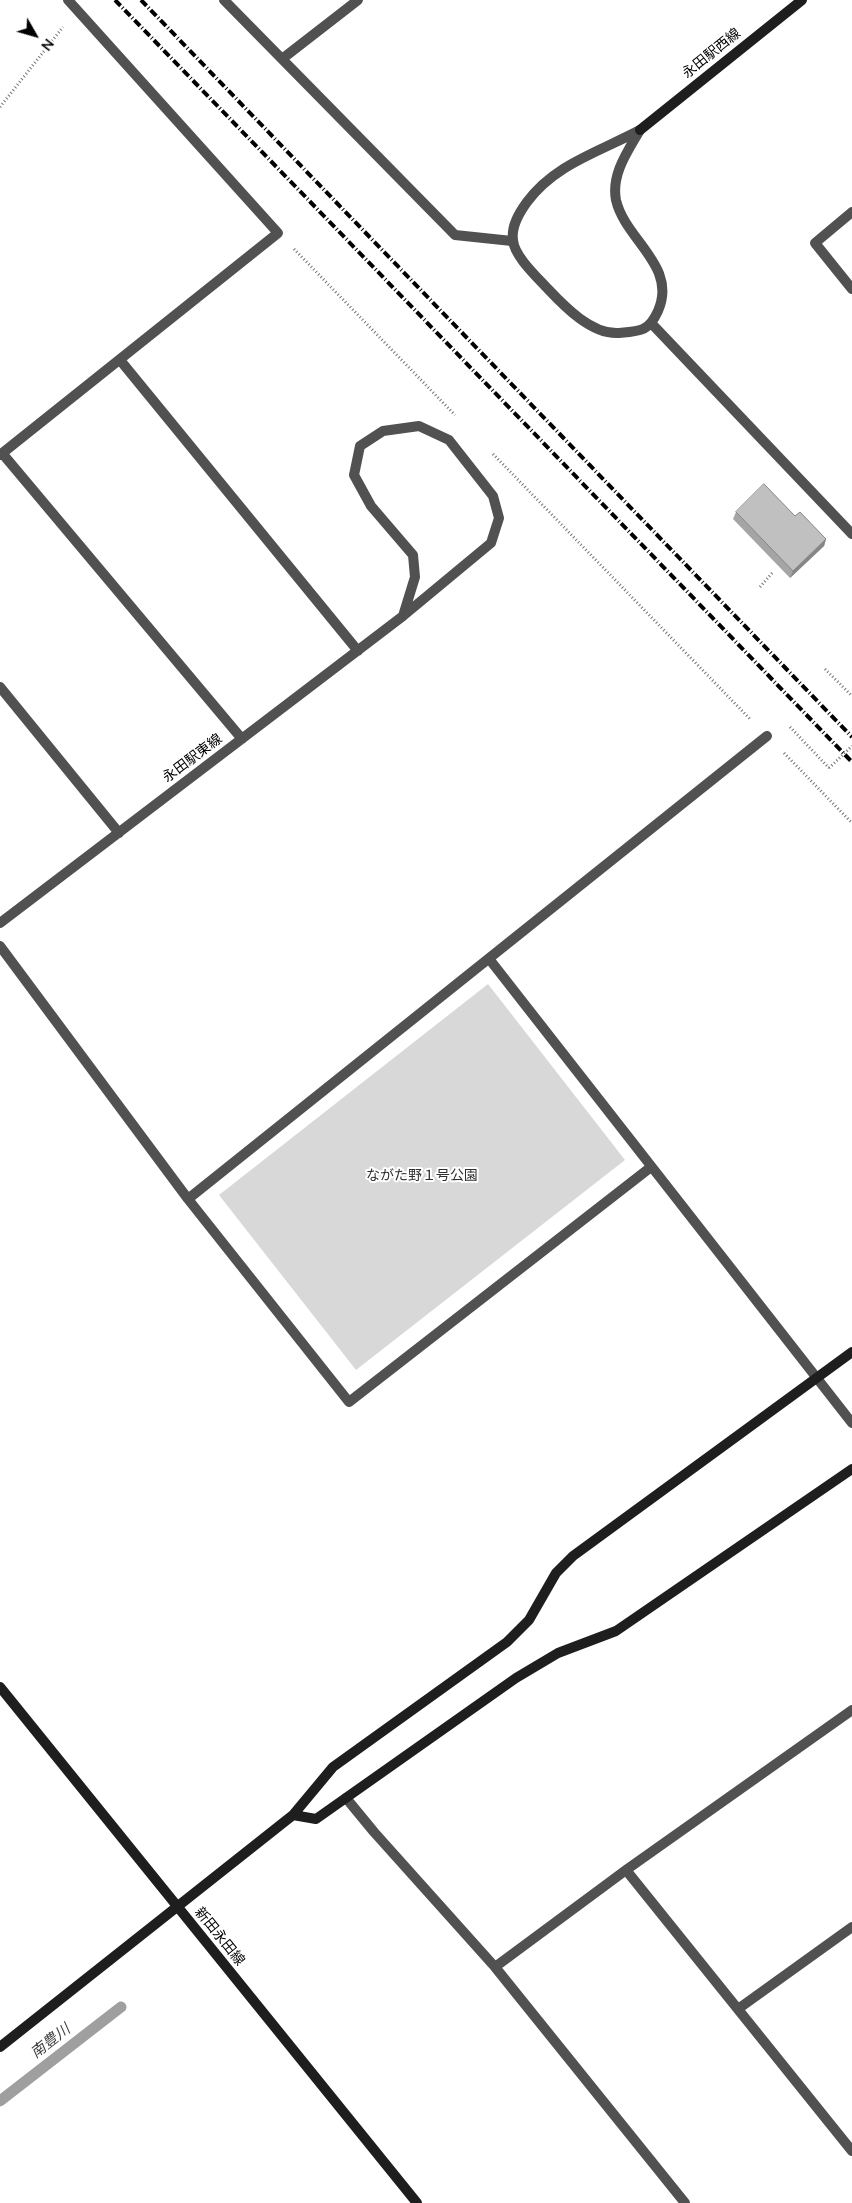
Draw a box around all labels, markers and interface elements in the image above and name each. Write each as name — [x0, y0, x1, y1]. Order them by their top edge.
north arrow — [10, 10, 60, 60]
street label: 永田駅西線 — [680, 25, 744, 83]
text: N — [37, 35, 58, 55]
street label: 永田駅東線 — [160, 731, 226, 787]
park label: ながた野１号公園 — [366, 1169, 478, 1185]
street label: 新田永田線 — [190, 1905, 248, 1969]
water label: 南豊川 — [28, 2021, 74, 2063]

